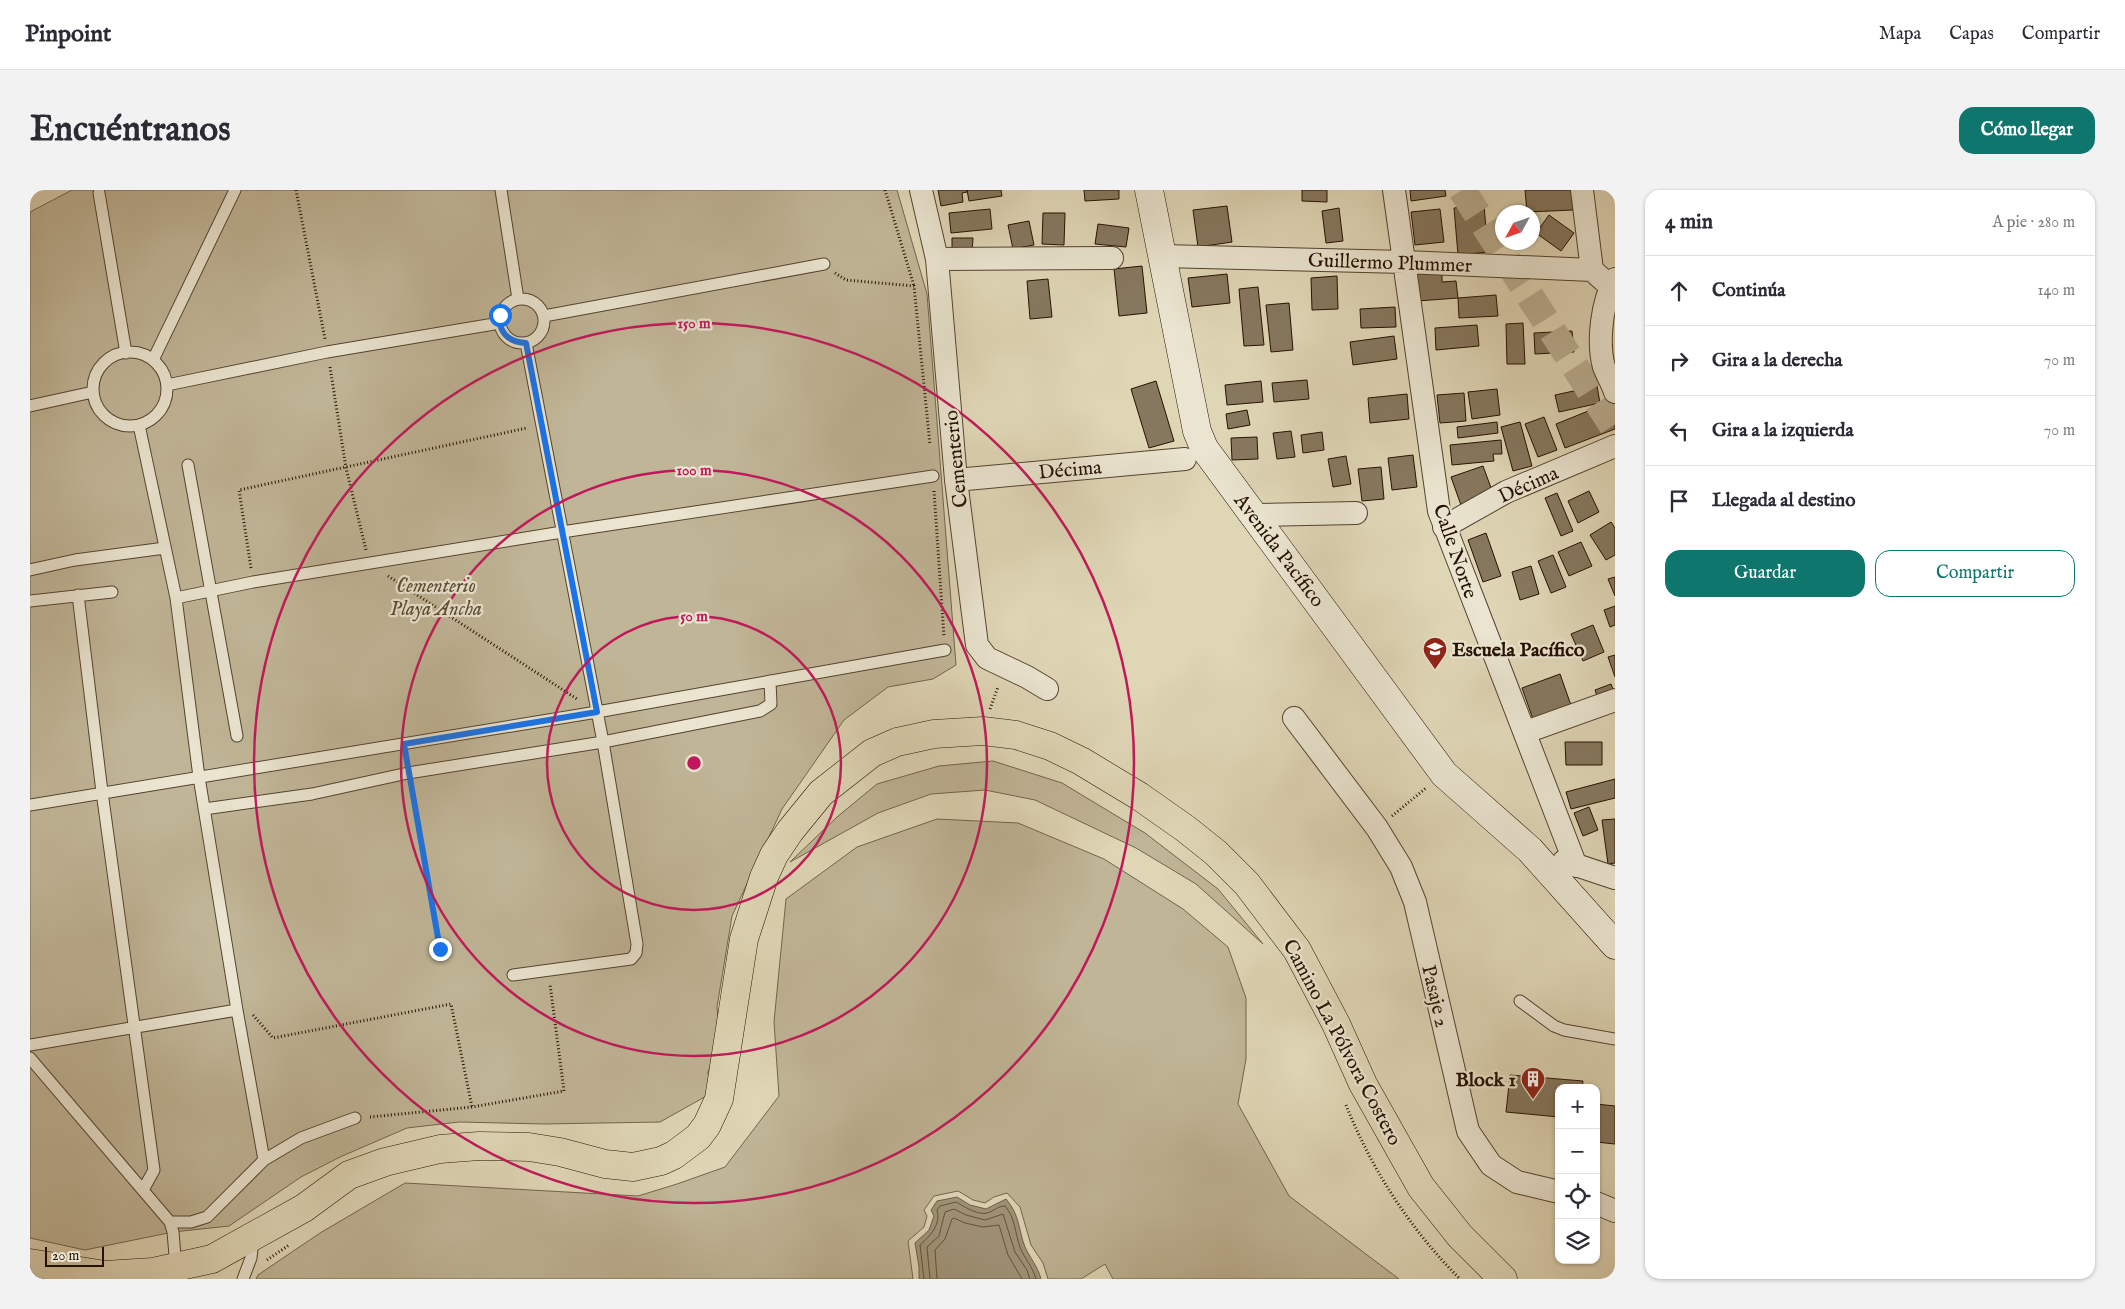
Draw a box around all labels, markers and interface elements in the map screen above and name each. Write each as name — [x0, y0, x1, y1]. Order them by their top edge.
text: Pinpoint — [25, 19, 111, 50]
text: Mapa — [1879, 23, 1921, 46]
text: Capas — [1949, 23, 1994, 46]
text: Compartir — [2022, 23, 2100, 46]
button: Cómo llegar — [1959, 107, 2095, 154]
text: Encuéntranos — [30, 108, 230, 153]
north arrow — [1495, 205, 1540, 250]
text: 4 min — [1665, 209, 1713, 236]
text: A pie · 280 m — [1993, 213, 2075, 233]
street label: Guillermo Plummer — [1307, 248, 1473, 279]
icon: ahead — [1665, 277, 1693, 305]
text: Continúa — [1712, 279, 1786, 303]
text: 140 m — [2037, 281, 2075, 301]
route start — [489, 304, 512, 327]
text: 150 m — [677, 314, 711, 333]
icon: right — [1665, 347, 1693, 375]
text: Gira a la derecha — [1712, 349, 1842, 373]
text: 70 m — [2044, 351, 2075, 371]
street label: Cementerio — [939, 409, 974, 509]
icon: left — [1665, 417, 1693, 445]
text: Gira a la izquierda — [1712, 419, 1854, 443]
text: 70 m — [2044, 421, 2075, 441]
street label: Décima — [1038, 455, 1103, 486]
text: 100 m — [676, 461, 712, 480]
street label: Décima — [1495, 461, 1563, 510]
icon: arrive — [1665, 487, 1693, 515]
street label: Avenida Pacífico — [1227, 488, 1330, 613]
text: Llegada al destino — [1712, 489, 1855, 513]
street label: Calle Norte — [1427, 501, 1482, 602]
button: Guardar — [1665, 550, 1865, 597]
button: Compartir — [1875, 550, 2075, 597]
park label: Cementerio Playa Ancha — [390, 574, 482, 622]
text: 50 m — [680, 607, 708, 626]
school or university icon: Escuela Pacífico — [1422, 636, 1448, 670]
place label: Escuela Pacífico — [1452, 638, 1585, 663]
centre of rings — [685, 754, 703, 772]
street label: Camino La Pólvora Costero — [1277, 935, 1407, 1150]
route end — [429, 938, 452, 961]
street label: Pasaje 2 — [1415, 963, 1454, 1030]
building icon: Block 1 — [1520, 1066, 1546, 1100]
place label: Block 1 — [1456, 1068, 1516, 1093]
map controls — [1555, 1084, 1600, 1264]
button: + — [1555, 1084, 1600, 1129]
button: − — [1555, 1129, 1600, 1174]
button: locate — [1555, 1174, 1600, 1219]
button: layers — [1555, 1219, 1600, 1264]
scale bar — [45, 1244, 104, 1267]
text: 20 m — [52, 1247, 79, 1265]

